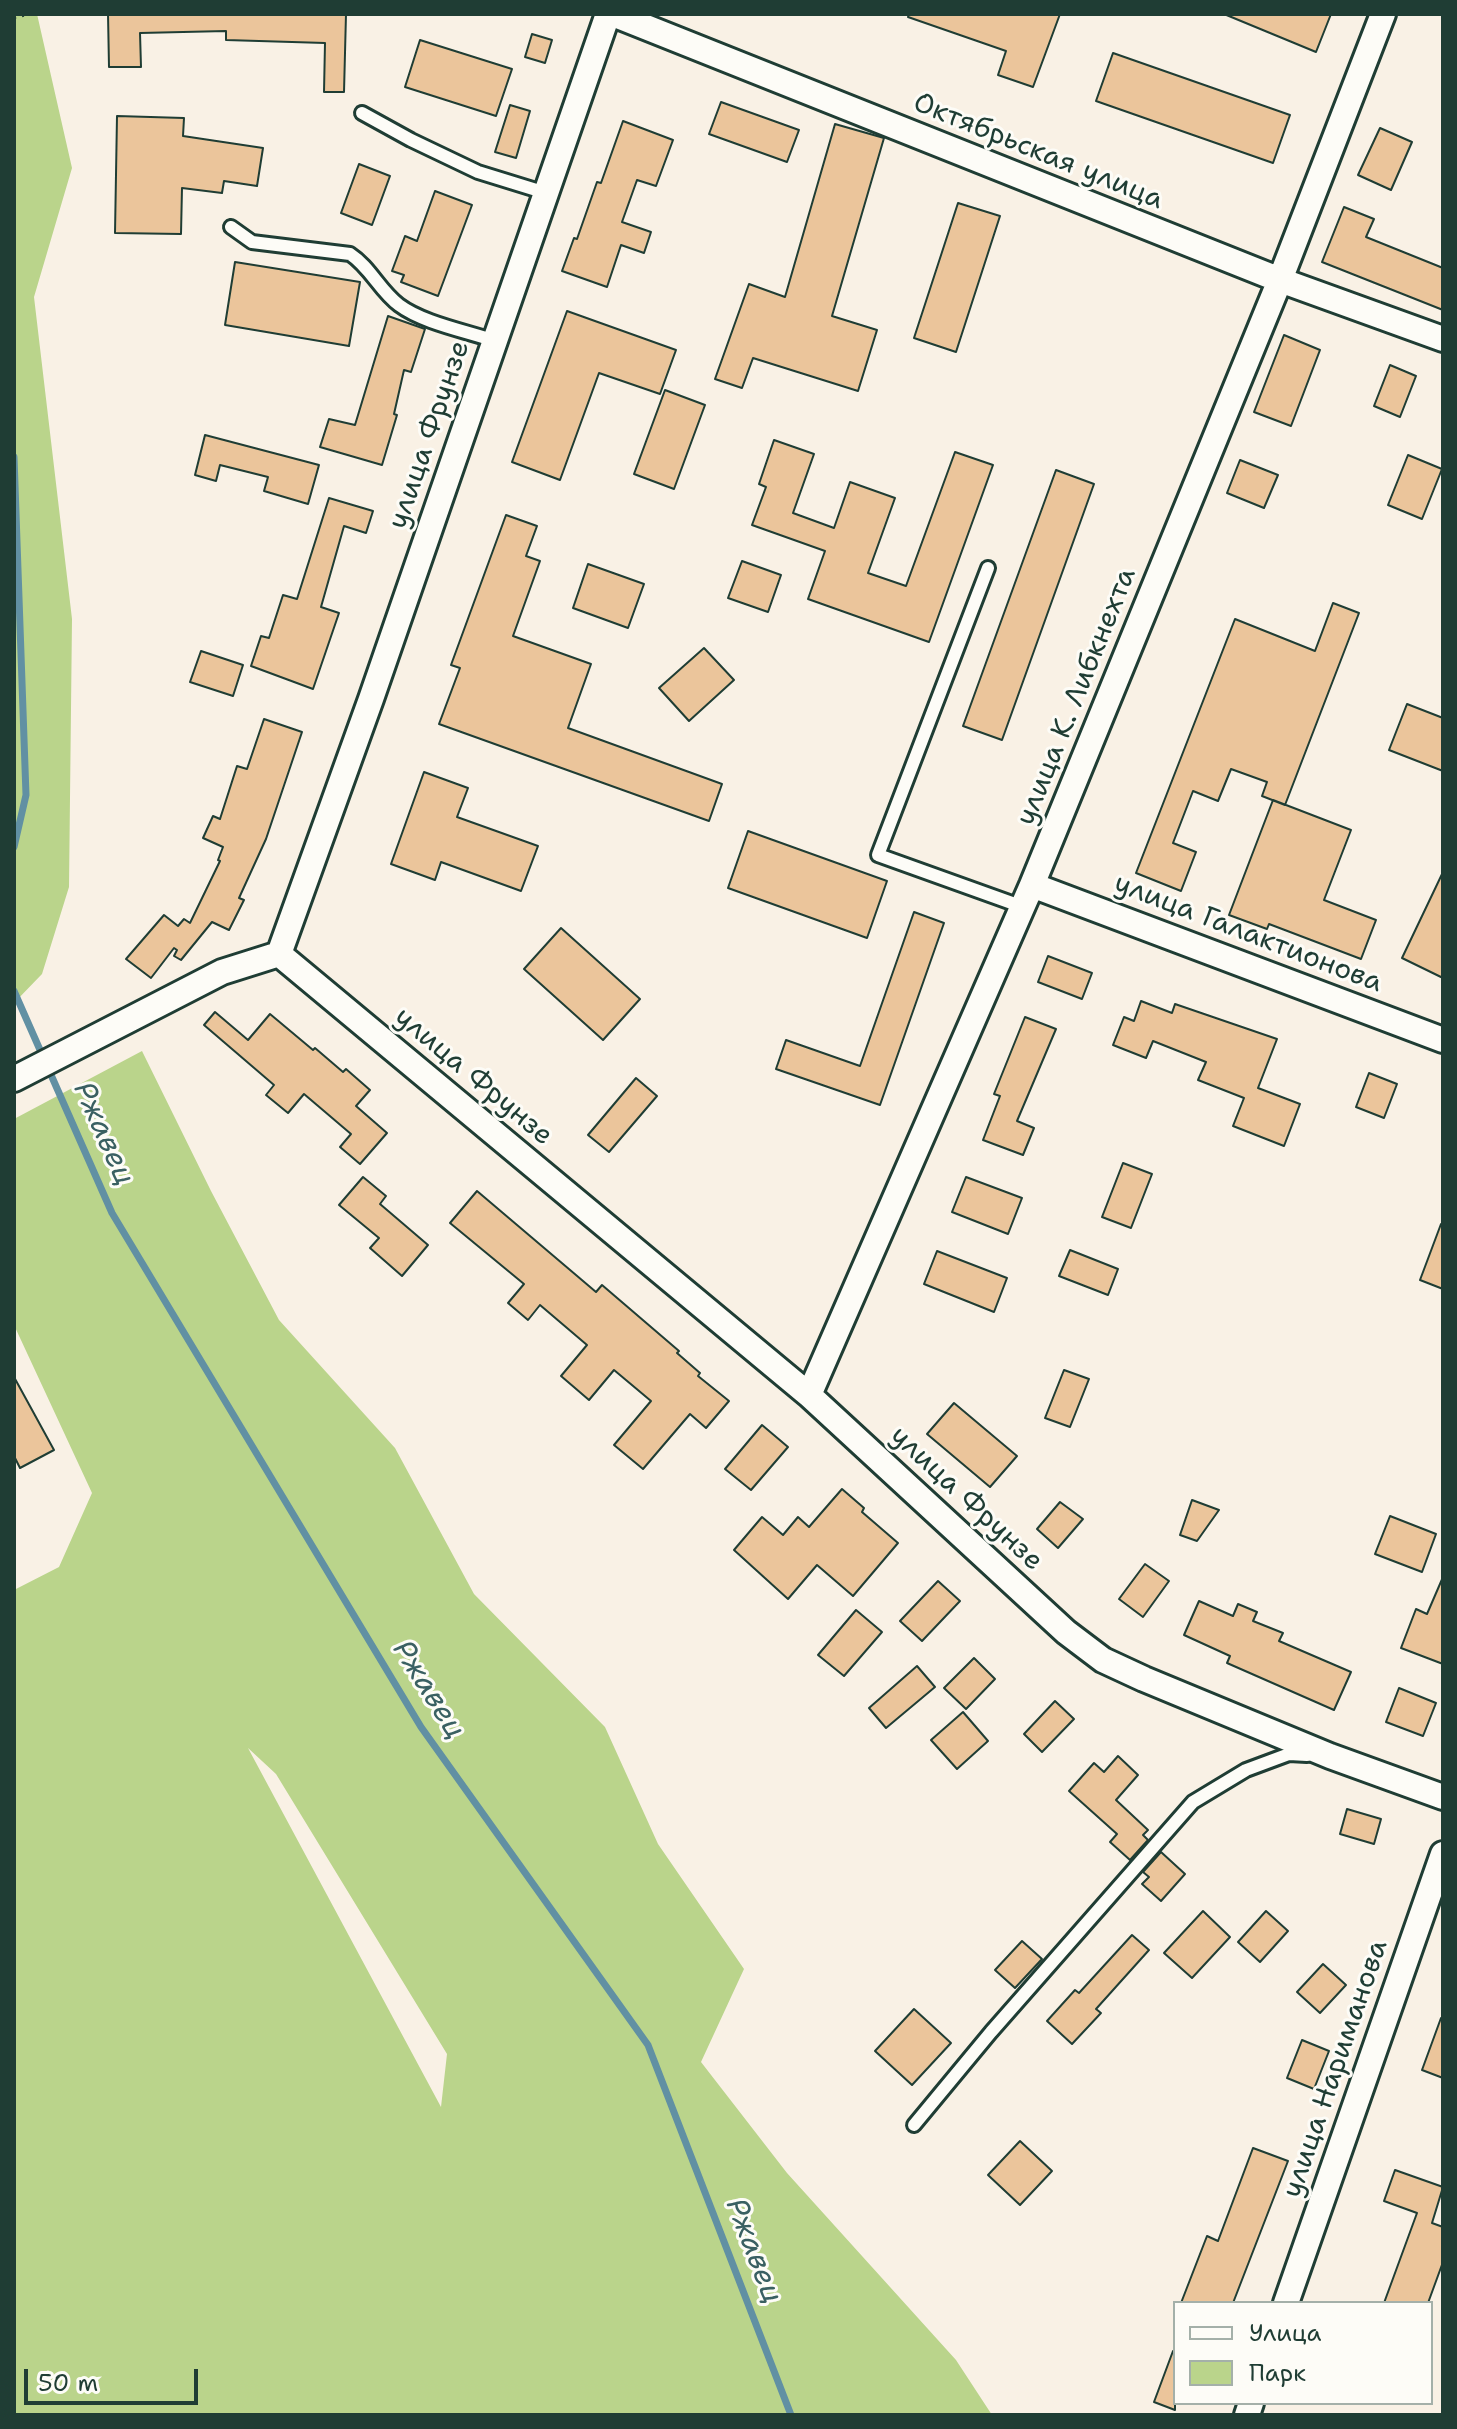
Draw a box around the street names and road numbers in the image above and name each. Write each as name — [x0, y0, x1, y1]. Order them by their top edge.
street label: Октябрьская улица — [908, 87, 1168, 217]
street label: улица Фрунзе — [382, 336, 478, 534]
street label: улица К. Либкнехта — [1010, 563, 1144, 831]
street label: улица Галактионова — [1109, 867, 1387, 1001]
street label: улица Фрунзе — [387, 1001, 559, 1153]
street label: улица Фрунзе — [883, 1420, 1049, 1578]
street label: улица Нариманова — [1276, 1936, 1396, 2202]

